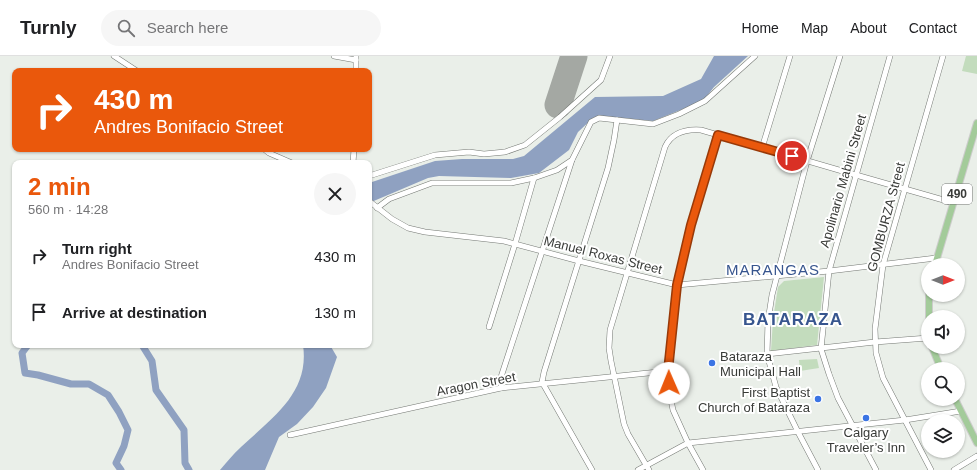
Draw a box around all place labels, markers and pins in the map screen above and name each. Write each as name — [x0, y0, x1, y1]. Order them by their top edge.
pin — [775, 139, 809, 173]
place label: Bataraza Municipal Hall — [720, 349, 801, 379]
marker: Bataraza Municipal Hall — [707, 358, 717, 368]
place label: First Baptist Church of Bataraza — [698, 385, 811, 415]
marker: First Baptist Church of Bataraza — [813, 394, 823, 404]
marker: Calgary Traveler’s Inn — [861, 413, 871, 423]
place label: Calgary Traveler’s Inn — [827, 425, 905, 455]

